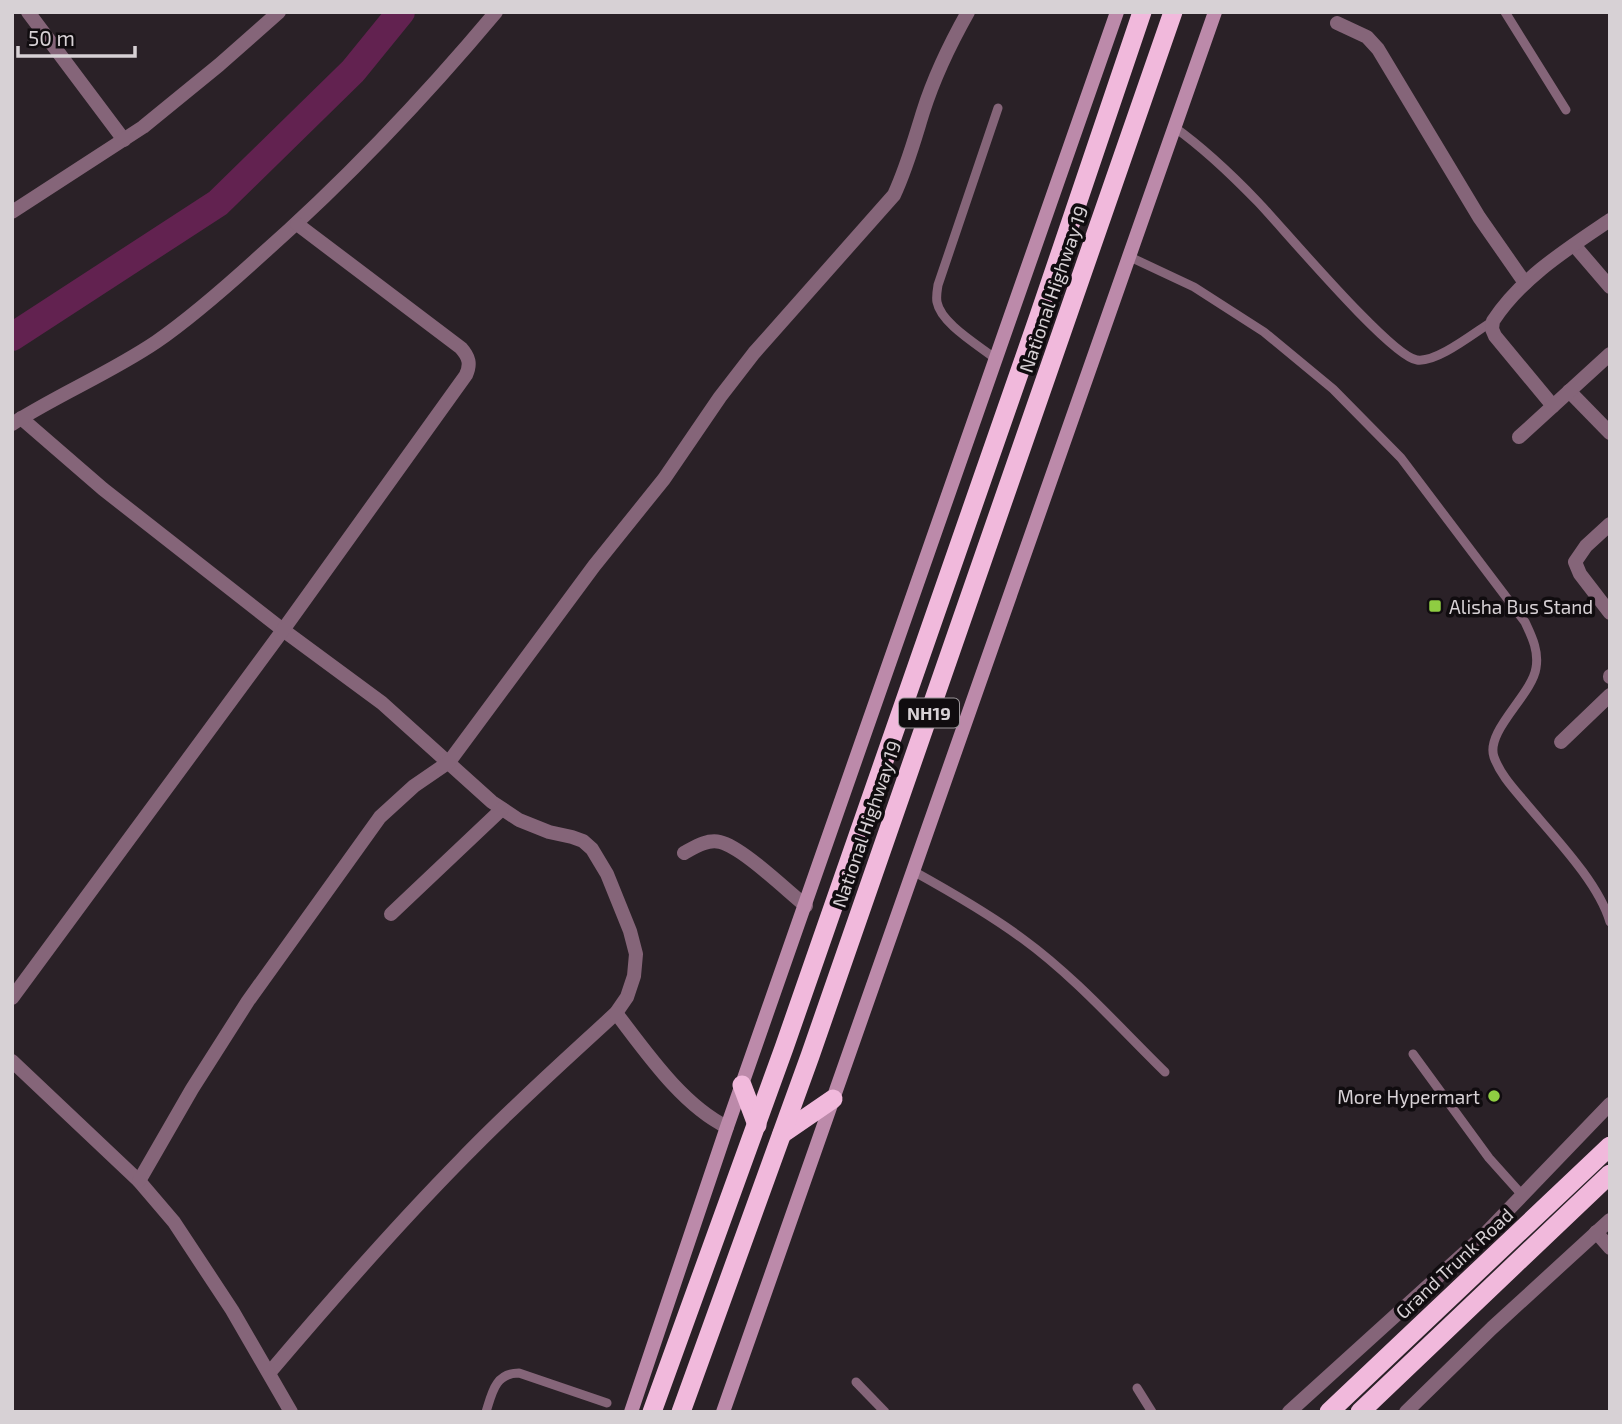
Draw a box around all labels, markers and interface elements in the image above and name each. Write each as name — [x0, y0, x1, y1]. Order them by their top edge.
scale bar — [18, 14, 135, 58]
text: 50 m — [28, 25, 75, 50]
street label: National Highway 19 — [1014, 203, 1092, 375]
place label: Alisha Bus Stand — [1449, 595, 1593, 618]
marker: Alisha Bus Stand — [1427, 598, 1443, 614]
road number: NH19 — [899, 698, 959, 728]
street label: National Highway 19 — [827, 738, 905, 910]
place label: More Hypermart — [1337, 1085, 1480, 1108]
marker: More Hypermart — [1486, 1088, 1502, 1104]
street label: Grand Trunk Road — [1391, 1203, 1517, 1323]

